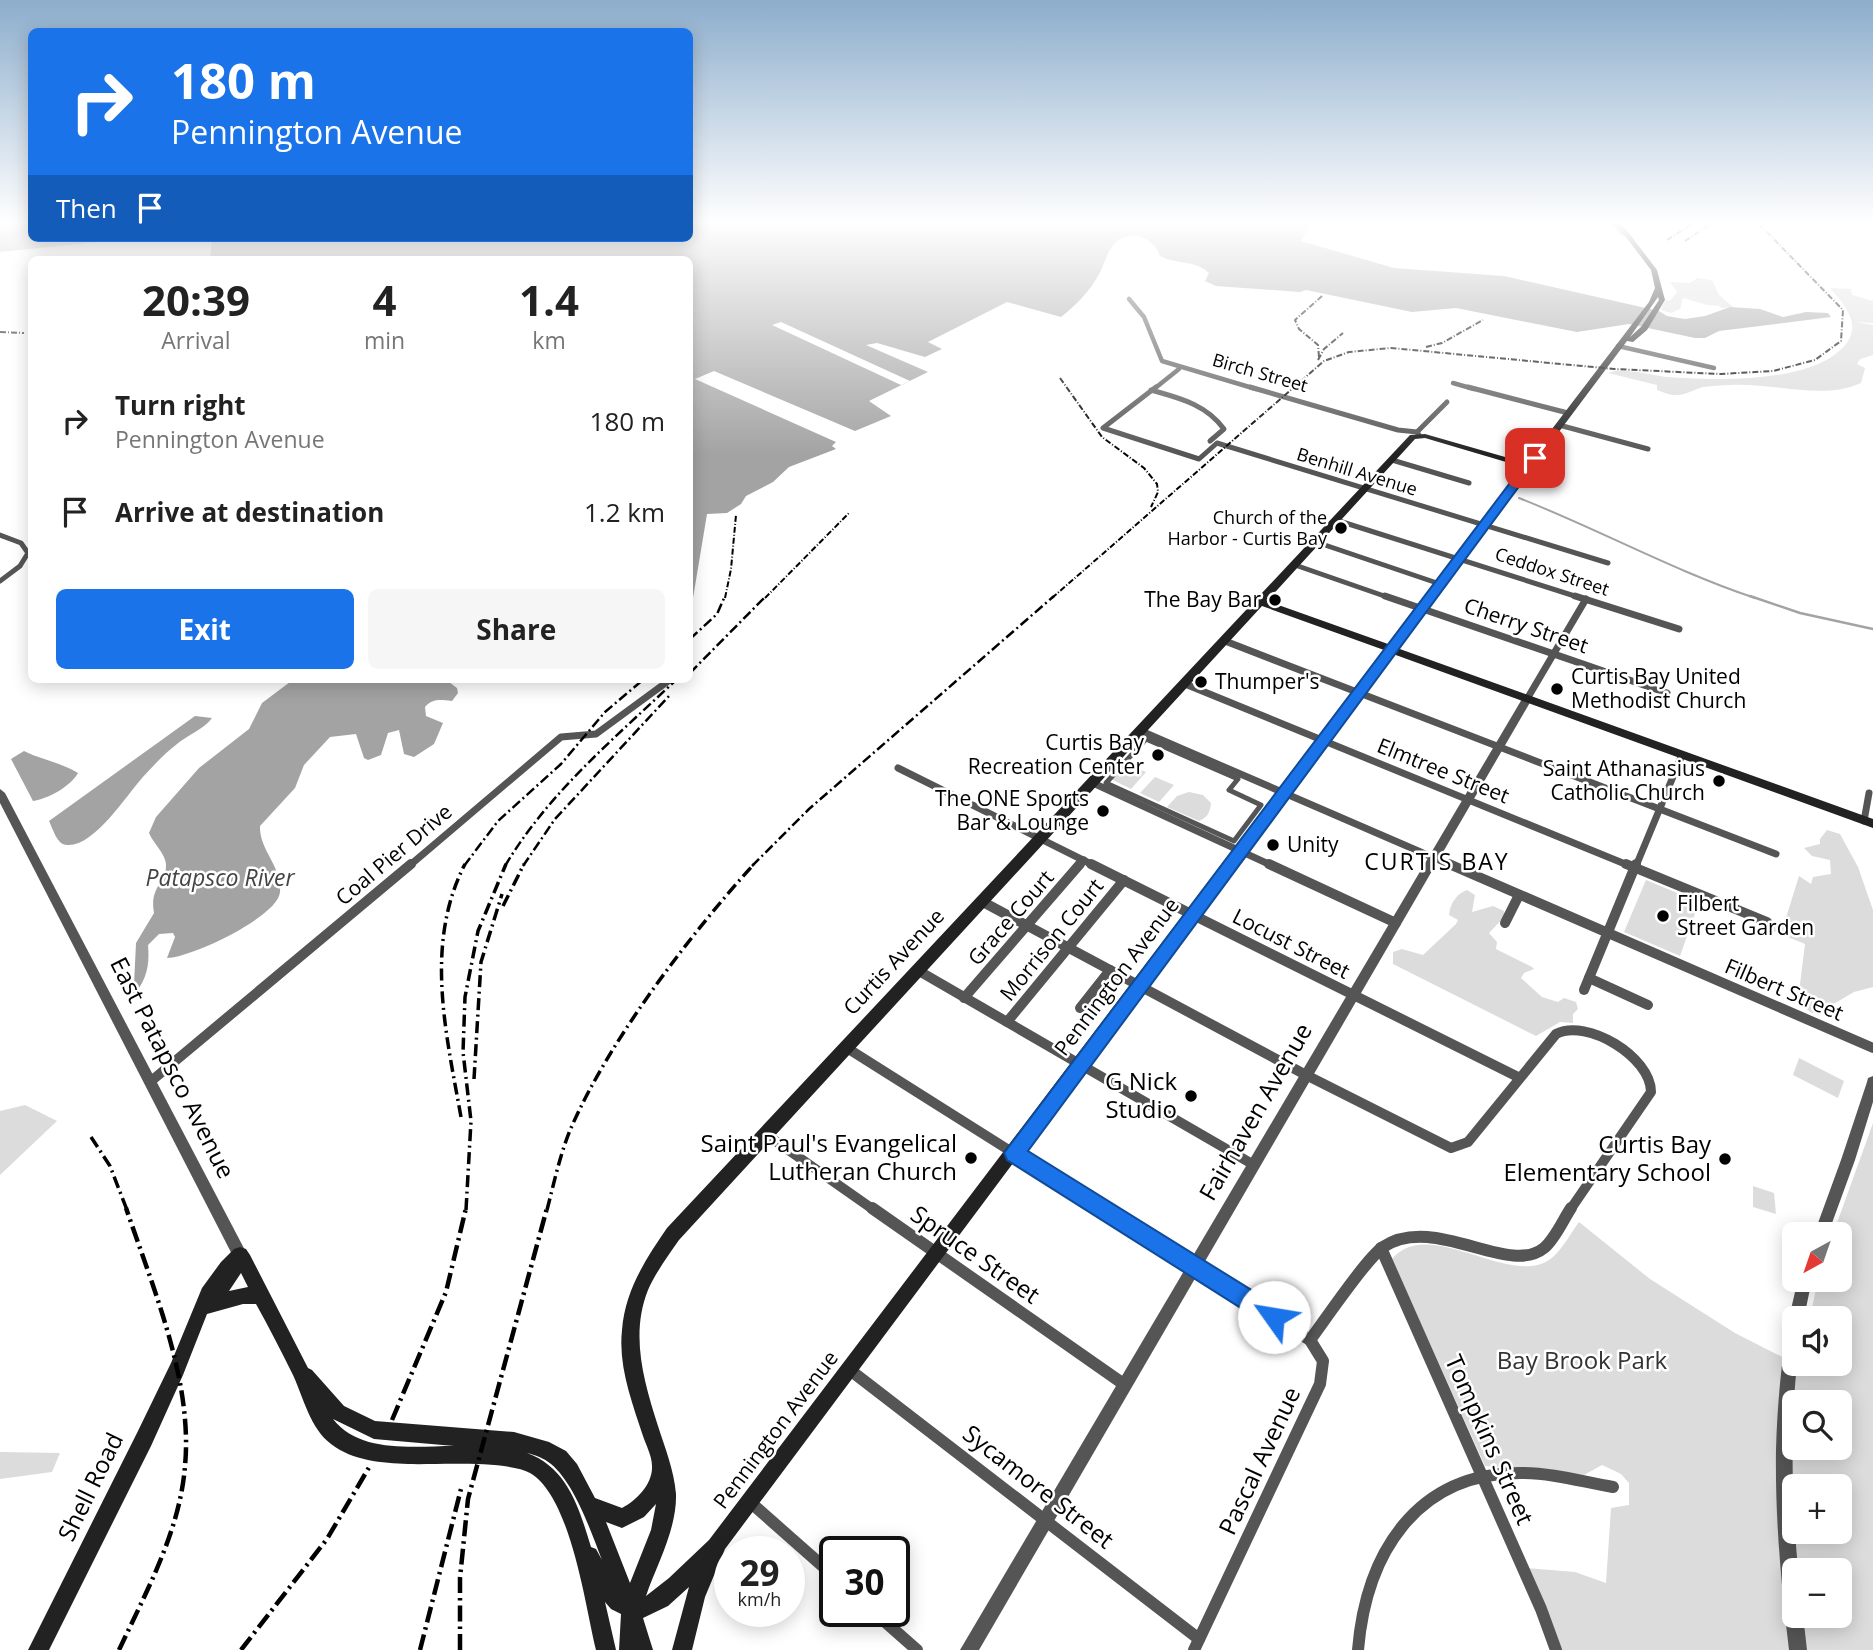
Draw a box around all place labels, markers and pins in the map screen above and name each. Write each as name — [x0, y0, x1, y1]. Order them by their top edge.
pin — [1505, 428, 1565, 488]
place label: Church of the Harbor - Curtis Bay — [1167, 505, 1328, 550]
marker: Church of the Harbor - Curtis Bay — [1333, 520, 1349, 536]
place label: The Bay Bar — [1144, 585, 1261, 613]
marker: The Bay Bar — [1267, 592, 1283, 608]
place label: Curtis Bay United Methodist Church — [1571, 662, 1746, 714]
place label: Thumper's — [1215, 667, 1320, 695]
marker: Thumper's — [1193, 674, 1209, 690]
marker: Curtis Bay United Methodist Church — [1549, 681, 1565, 697]
place label: Curtis Bay Recreation Center — [968, 728, 1144, 780]
marker: Curtis Bay Recreation Center — [1150, 747, 1166, 763]
place label: Saint Athanasius Catholic Church — [1543, 754, 1705, 806]
marker: Saint Athanasius Catholic Church — [1711, 773, 1727, 789]
place label: The ONE Sports Bar & Lounge — [935, 784, 1089, 836]
marker: The ONE Sports Bar & Lounge — [1095, 803, 1111, 819]
place label: Unity — [1287, 830, 1339, 858]
marker: Unity — [1265, 837, 1281, 853]
place label: Filbert Street Garden — [1677, 889, 1814, 941]
marker: Filbert Street Garden — [1655, 908, 1671, 924]
place label: G Nick Studio — [1105, 1064, 1177, 1125]
marker: G Nick Studio — [1183, 1088, 1199, 1104]
place label: Saint Paul's Evangelical Lutheran Church — [701, 1126, 957, 1187]
place label: Curtis Bay Elementary School — [1503, 1127, 1712, 1188]
marker: Saint Paul's Evangelical Lutheran Church — [963, 1150, 979, 1166]
marker: Curtis Bay Elementary School — [1717, 1151, 1733, 1167]

